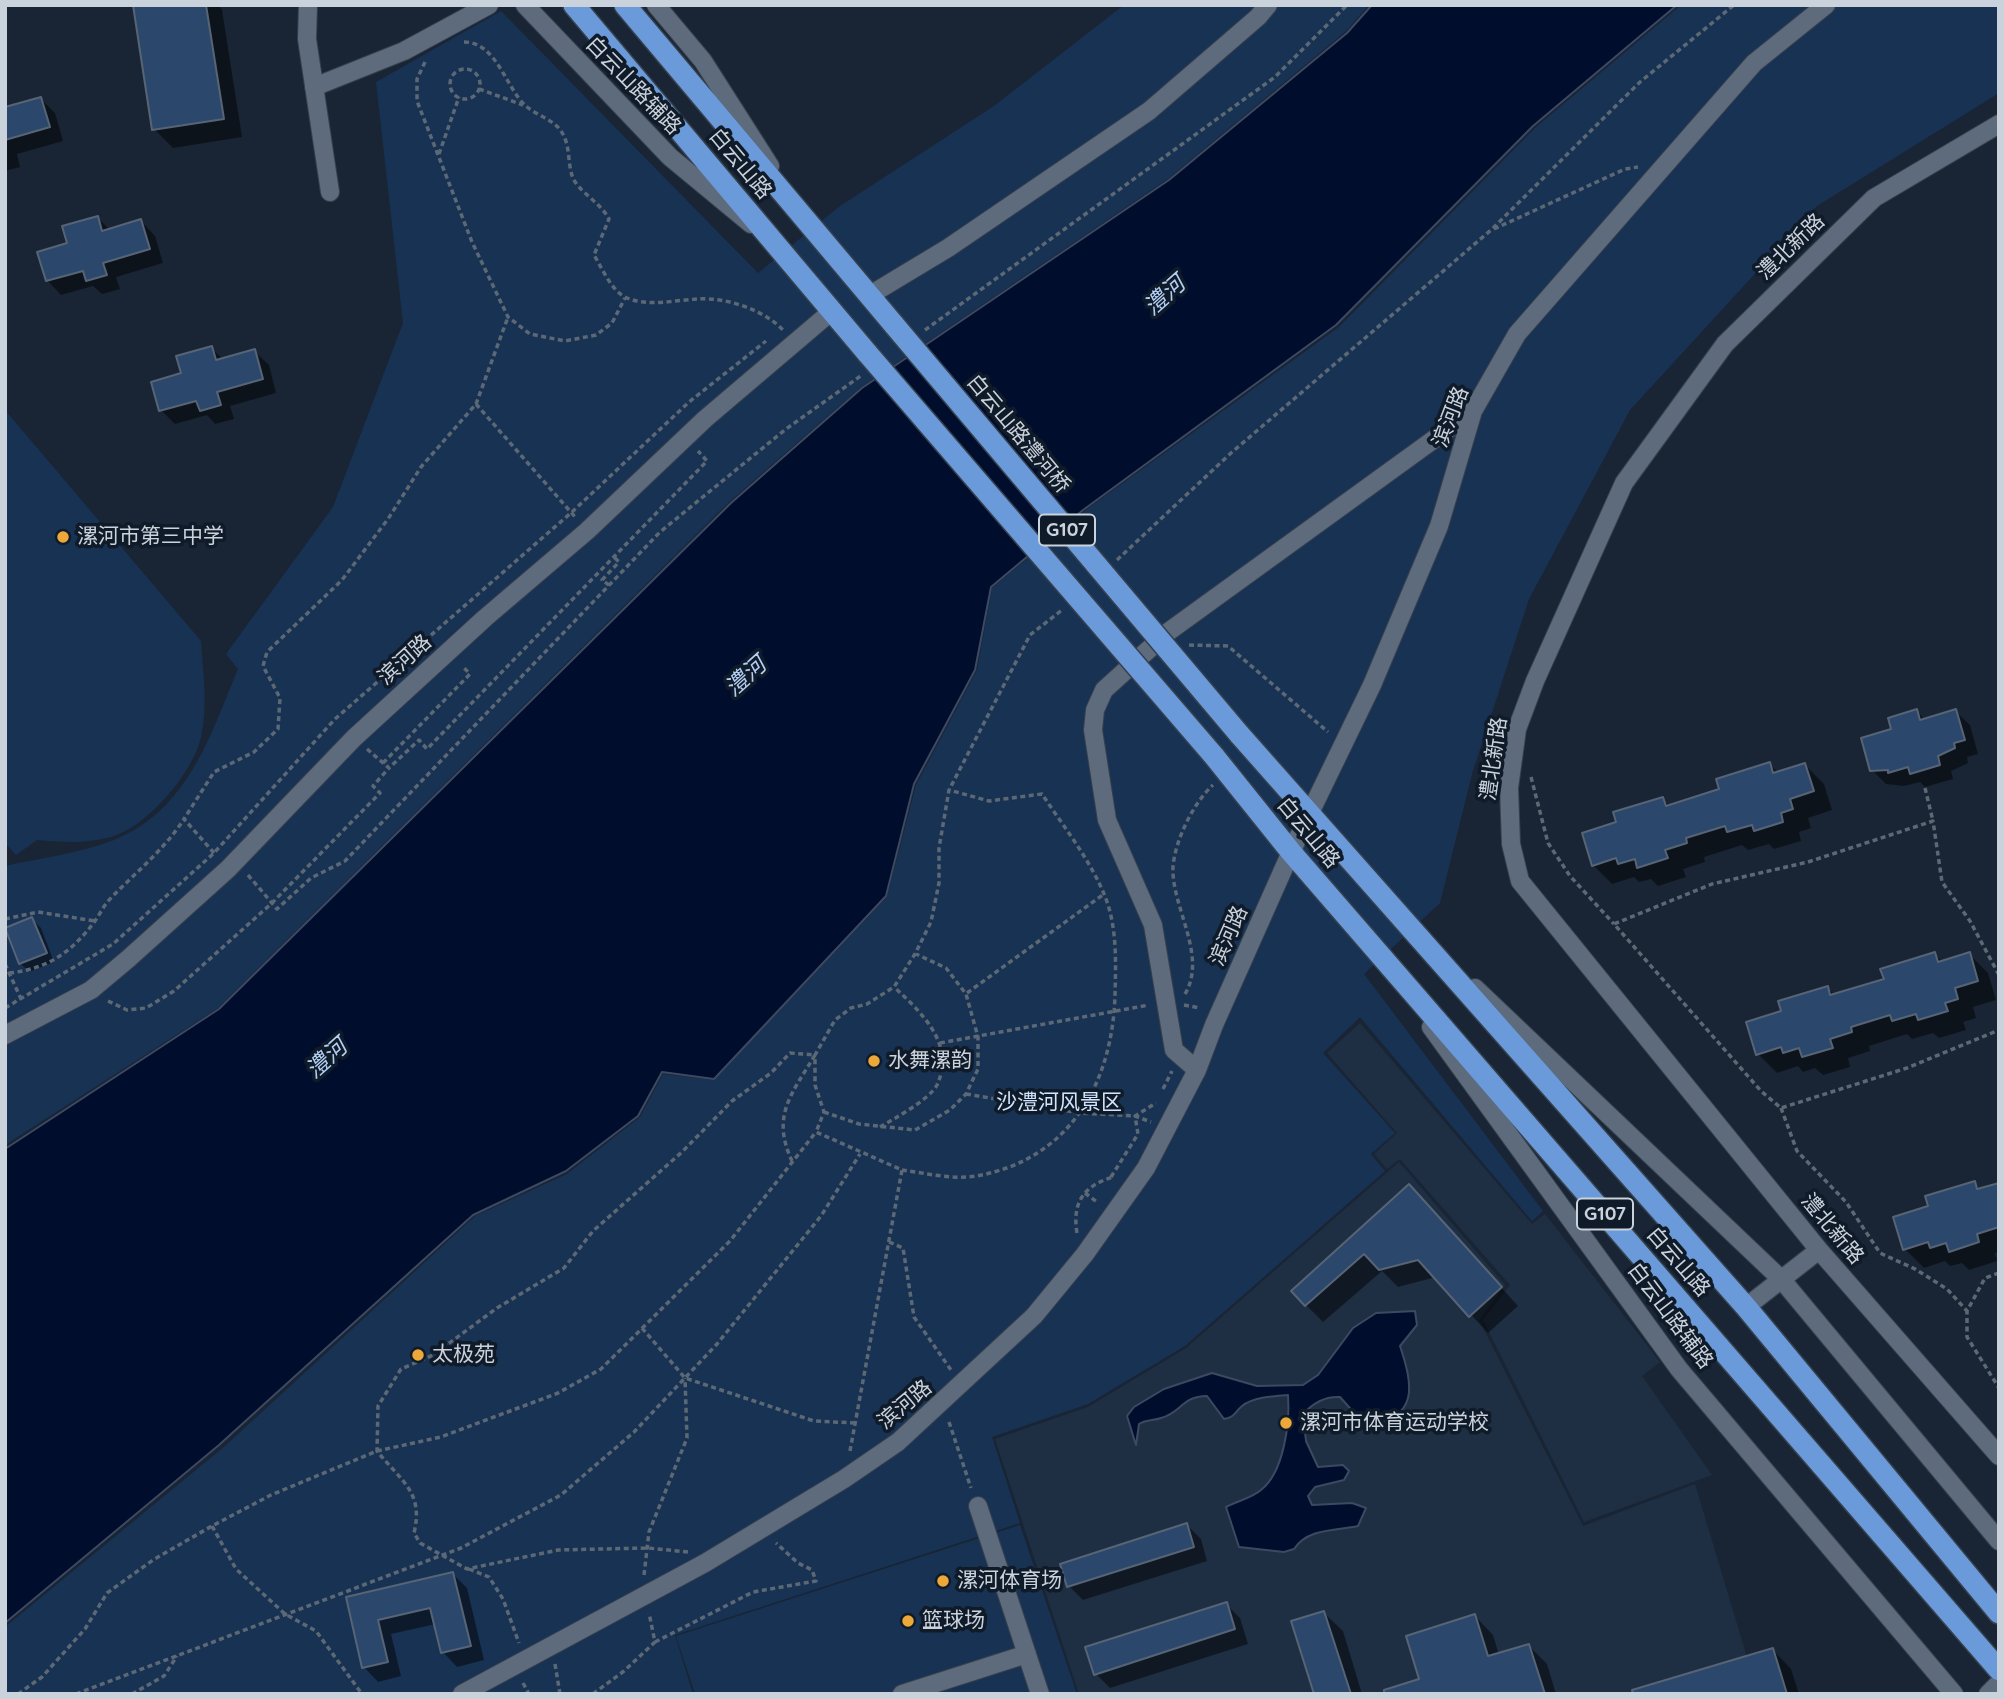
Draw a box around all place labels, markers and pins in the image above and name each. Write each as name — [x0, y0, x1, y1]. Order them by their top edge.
place label: 漯河市第三中学 — [77, 524, 224, 550]
marker: 漯河市第三中学 — [55, 529, 71, 545]
place label: 水舞漯韵 — [888, 1048, 972, 1074]
marker: 水舞漯韵 — [866, 1053, 882, 1069]
place label: 太极苑 — [432, 1342, 495, 1368]
marker: 太极苑 — [410, 1347, 426, 1363]
place label: 漯河市体育运动学校 — [1300, 1410, 1489, 1436]
marker: 漯河市体育运动学校 — [1278, 1415, 1294, 1431]
place label: 漯河体育场 — [957, 1568, 1062, 1594]
marker: 漯河体育场 — [935, 1573, 951, 1589]
place label: 篮球场 — [922, 1608, 985, 1634]
marker: 篮球场 — [900, 1613, 916, 1629]

